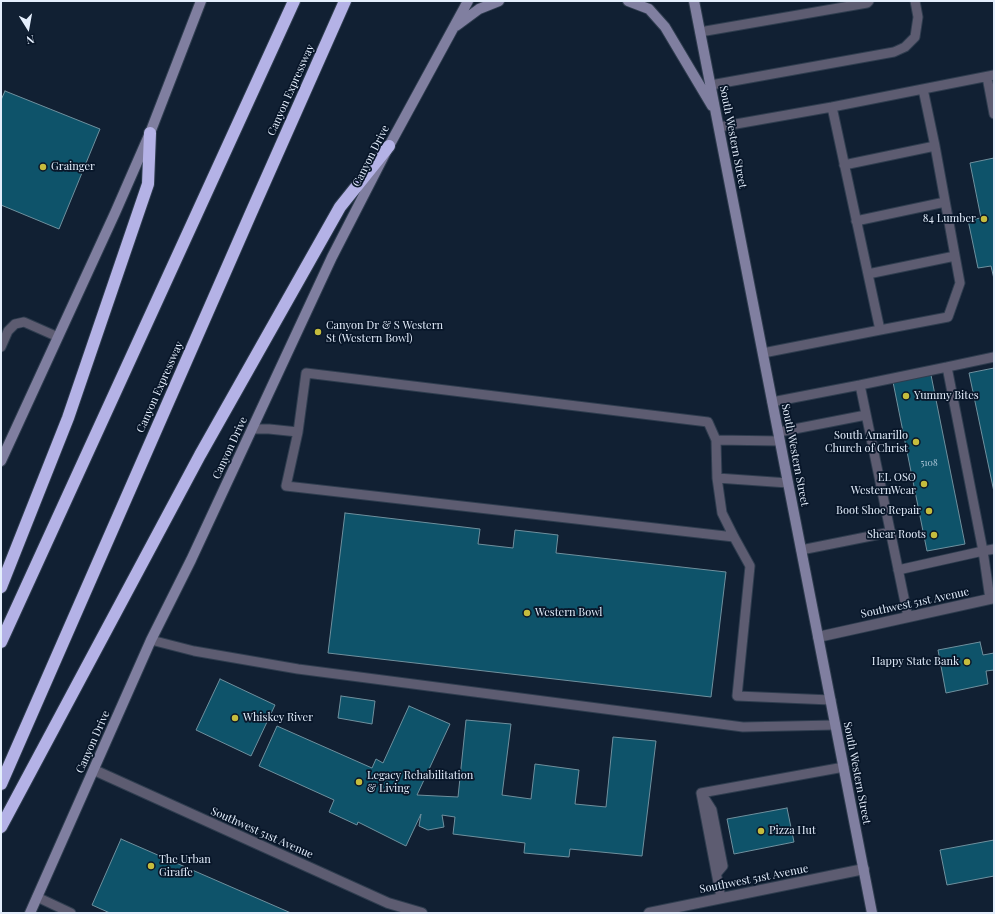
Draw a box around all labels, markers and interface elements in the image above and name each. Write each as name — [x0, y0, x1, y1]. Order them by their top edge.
north arrow — [8, 8, 48, 48]
text: N — [25, 32, 36, 48]
street label: Canyon Expressway — [265, 42, 317, 138]
street label: South Western Street — [717, 85, 749, 189]
street label: Canyon Drive — [350, 123, 392, 189]
place label: Grainger — [51, 160, 95, 174]
marker: Grainger — [38, 162, 48, 172]
place label: 84 Lumber — [923, 212, 976, 226]
marker: 84 Lumber — [979, 214, 989, 224]
place label: Canyon Dr & S Western St (Western Bowl) — [326, 319, 443, 345]
marker: Canyon Dr & S Western St (Western Bowl) — [313, 327, 323, 337]
street label: Canyon Expressway — [134, 339, 186, 435]
place label: Yummy Bites — [914, 389, 979, 403]
marker: Yummy Bites — [901, 391, 911, 401]
street label: South Western Street — [779, 403, 811, 507]
street label: Canyon Drive — [210, 415, 250, 481]
place label: South Amarillo Church of Christ — [825, 429, 908, 455]
marker: South Amarillo Church of Christ — [911, 437, 921, 447]
house number: 5108 — [920, 458, 938, 468]
place label: EL OSO WesternWear — [851, 471, 916, 497]
marker: EL OSO WesternWear — [919, 479, 929, 489]
place label: Boot Shoe Repair — [836, 504, 921, 518]
marker: Boot Shoe Repair — [924, 506, 934, 516]
place label: Shear Roots — [867, 528, 926, 542]
marker: Shear Roots — [929, 530, 939, 540]
street label: Southwest 51st Avenue — [860, 585, 970, 621]
place label: Western Bowl — [535, 606, 602, 620]
marker: Western Bowl — [522, 608, 532, 618]
place label: Happy State Bank — [872, 655, 959, 669]
marker: Happy State Bank — [962, 657, 972, 667]
street label: Canyon Drive — [73, 709, 113, 775]
place label: Whiskey River — [243, 711, 313, 725]
marker: Whiskey River — [230, 713, 240, 723]
street label: South Western Street — [841, 721, 873, 825]
place label: Legacy Rehabilitation & Living — [367, 769, 473, 795]
marker: Legacy Rehabilitation & Living — [354, 777, 364, 787]
street label: Southwest 51st Avenue — [209, 804, 315, 862]
place label: Pizza Hut — [769, 824, 816, 838]
marker: Pizza Hut — [756, 826, 766, 836]
place label: The Urban Giraffe — [159, 853, 211, 879]
marker: The Urban Giraffe — [146, 861, 156, 871]
street label: Southwest 51st Avenue — [698, 862, 810, 896]

